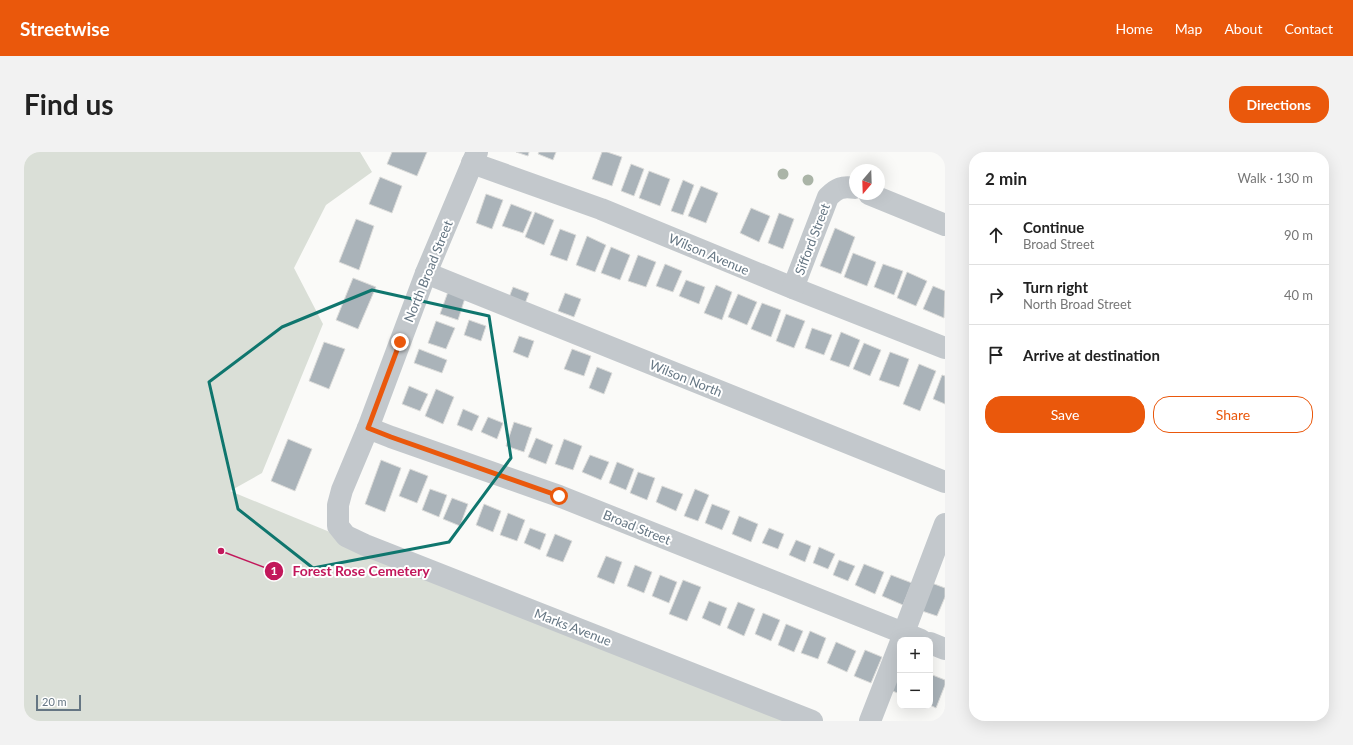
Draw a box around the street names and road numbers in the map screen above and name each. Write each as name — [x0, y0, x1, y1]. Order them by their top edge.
street label: Sifford Street — [791, 201, 833, 277]
street label: North Broad Street — [400, 217, 456, 324]
street label: Wilson Avenue — [666, 230, 752, 278]
street label: Wilson North — [647, 356, 725, 400]
street label: Broad Street — [601, 506, 673, 548]
street label: Marks Avenue — [532, 605, 614, 649]

